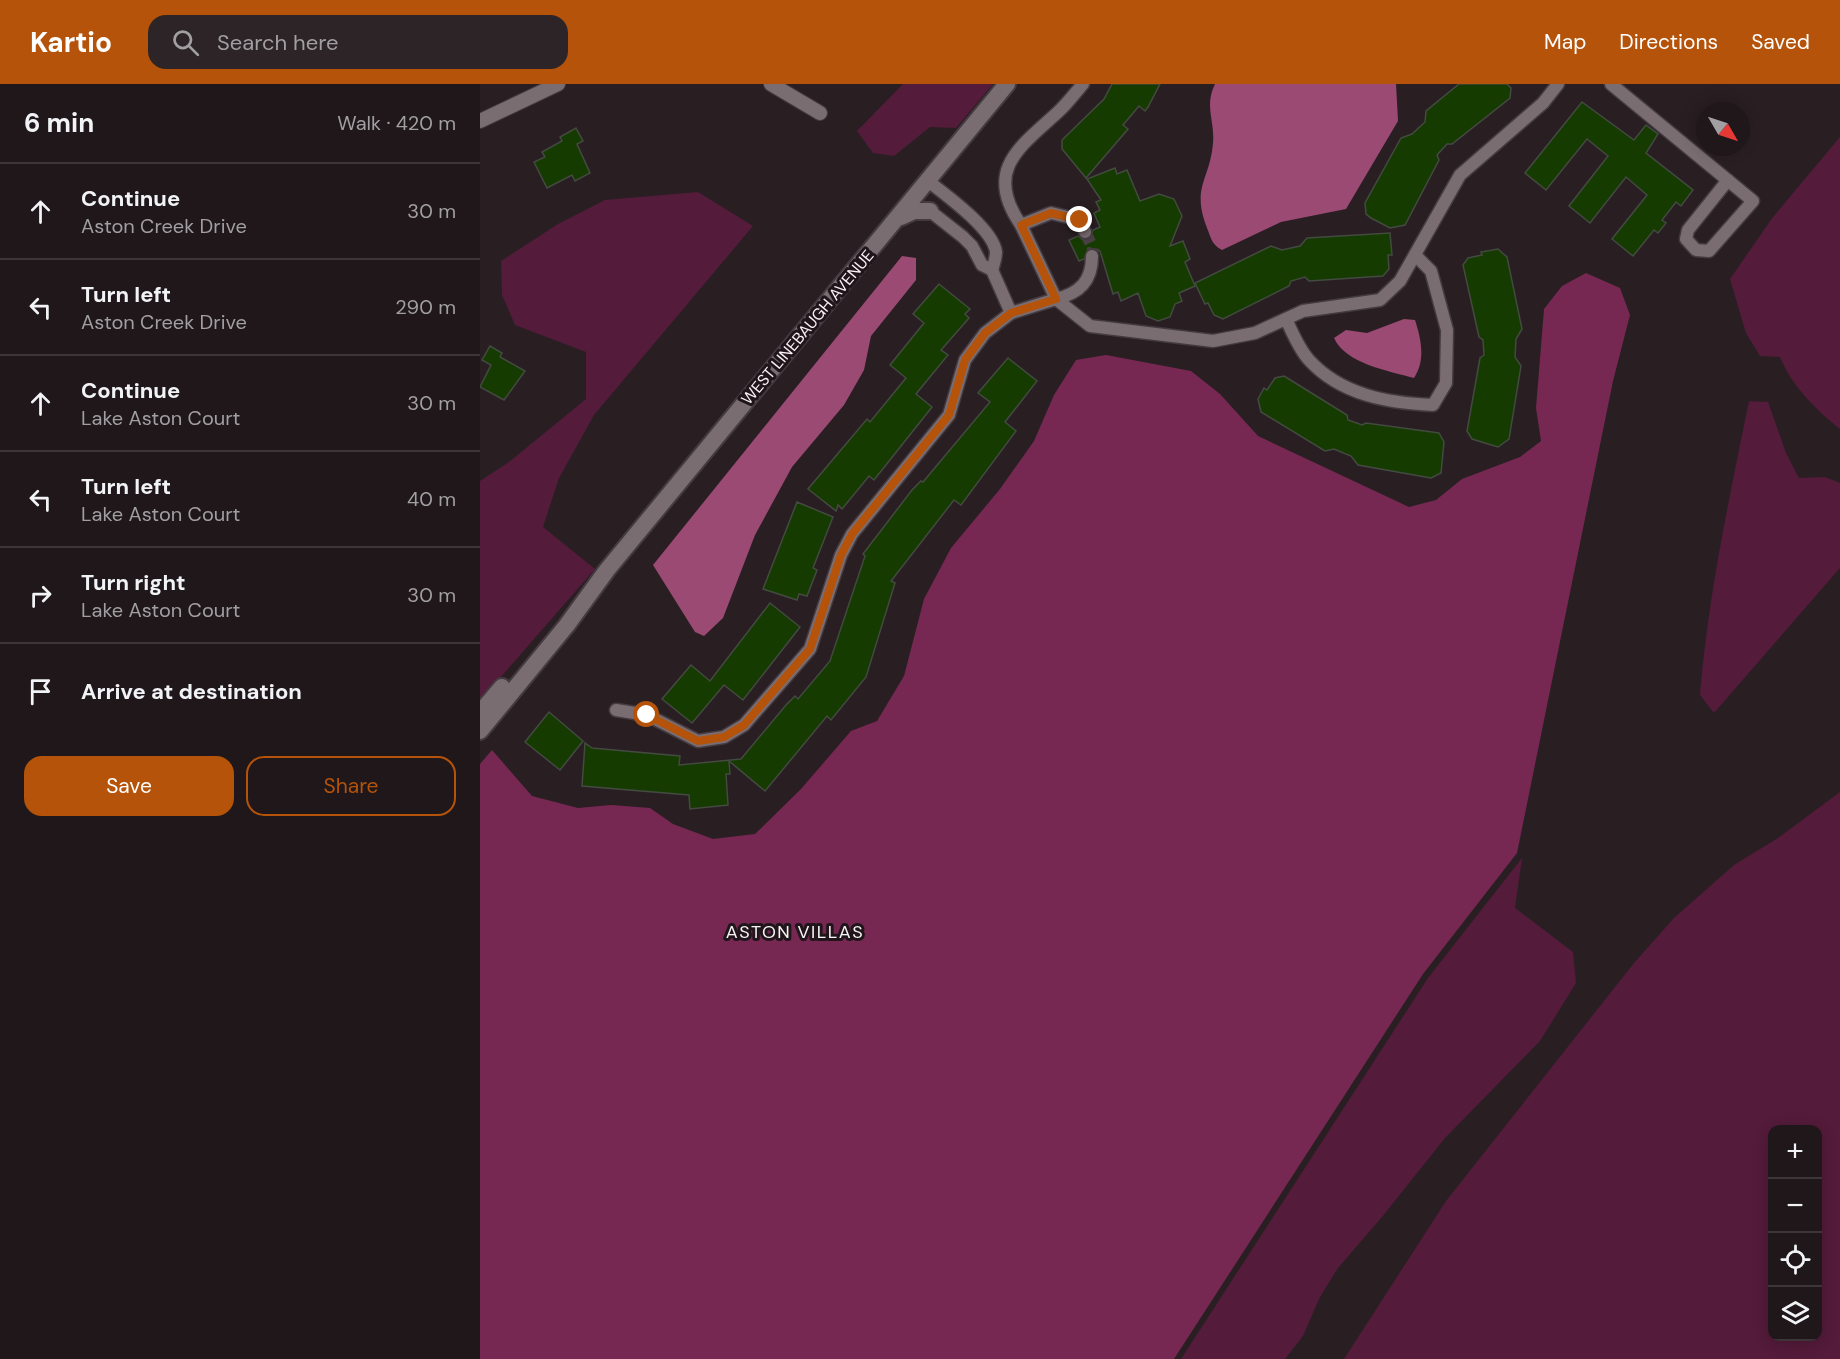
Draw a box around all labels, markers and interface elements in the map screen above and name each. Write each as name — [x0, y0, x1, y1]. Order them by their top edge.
search box — [148, 15, 568, 69]
text: Kartio — [30, 24, 112, 61]
icon: search — [169, 26, 202, 59]
text: Search here — [217, 28, 338, 57]
text: Map — [1544, 28, 1586, 56]
text: Directions — [1619, 28, 1718, 56]
text: Saved — [1751, 28, 1810, 56]
north arrow — [1696, 102, 1750, 156]
text: 6 min — [24, 106, 94, 140]
text: Walk · 420 m — [337, 110, 456, 136]
text: Continue — [81, 184, 180, 213]
icon: ahead — [24, 195, 57, 228]
text: 30 m — [407, 198, 456, 224]
route end — [1066, 206, 1092, 232]
text: Aston Creek Drive — [81, 213, 247, 239]
street label: WEST LINEBAUGH AVENUE — [736, 246, 878, 409]
text: Turn left — [81, 280, 171, 309]
icon: left — [24, 291, 57, 324]
text: 290 m — [395, 294, 456, 320]
text: Aston Creek Drive — [81, 309, 247, 335]
text: Continue — [81, 376, 180, 405]
icon: ahead — [24, 387, 57, 420]
text: 30 m — [407, 390, 456, 416]
text: Lake Aston Court — [81, 405, 240, 431]
text: Turn left — [81, 472, 171, 501]
icon: left — [24, 483, 57, 516]
text: 40 m — [407, 486, 456, 512]
text: Lake Aston Court — [81, 501, 240, 527]
text: Turn right — [81, 568, 186, 597]
icon: right — [24, 579, 57, 612]
text: 30 m — [407, 582, 456, 608]
text: Lake Aston Court — [81, 597, 240, 623]
icon: arrive — [24, 675, 57, 708]
text: Arrive at destination — [81, 677, 302, 706]
route start — [633, 701, 659, 727]
button: Save — [24, 756, 234, 816]
button: Share — [246, 756, 456, 816]
district label: ASTON VILLAS — [726, 920, 864, 944]
map controls — [1768, 1125, 1822, 1341]
button: + — [1768, 1125, 1822, 1179]
button: − — [1768, 1179, 1822, 1233]
button: locate — [1768, 1233, 1822, 1287]
button: layers — [1768, 1287, 1822, 1341]

